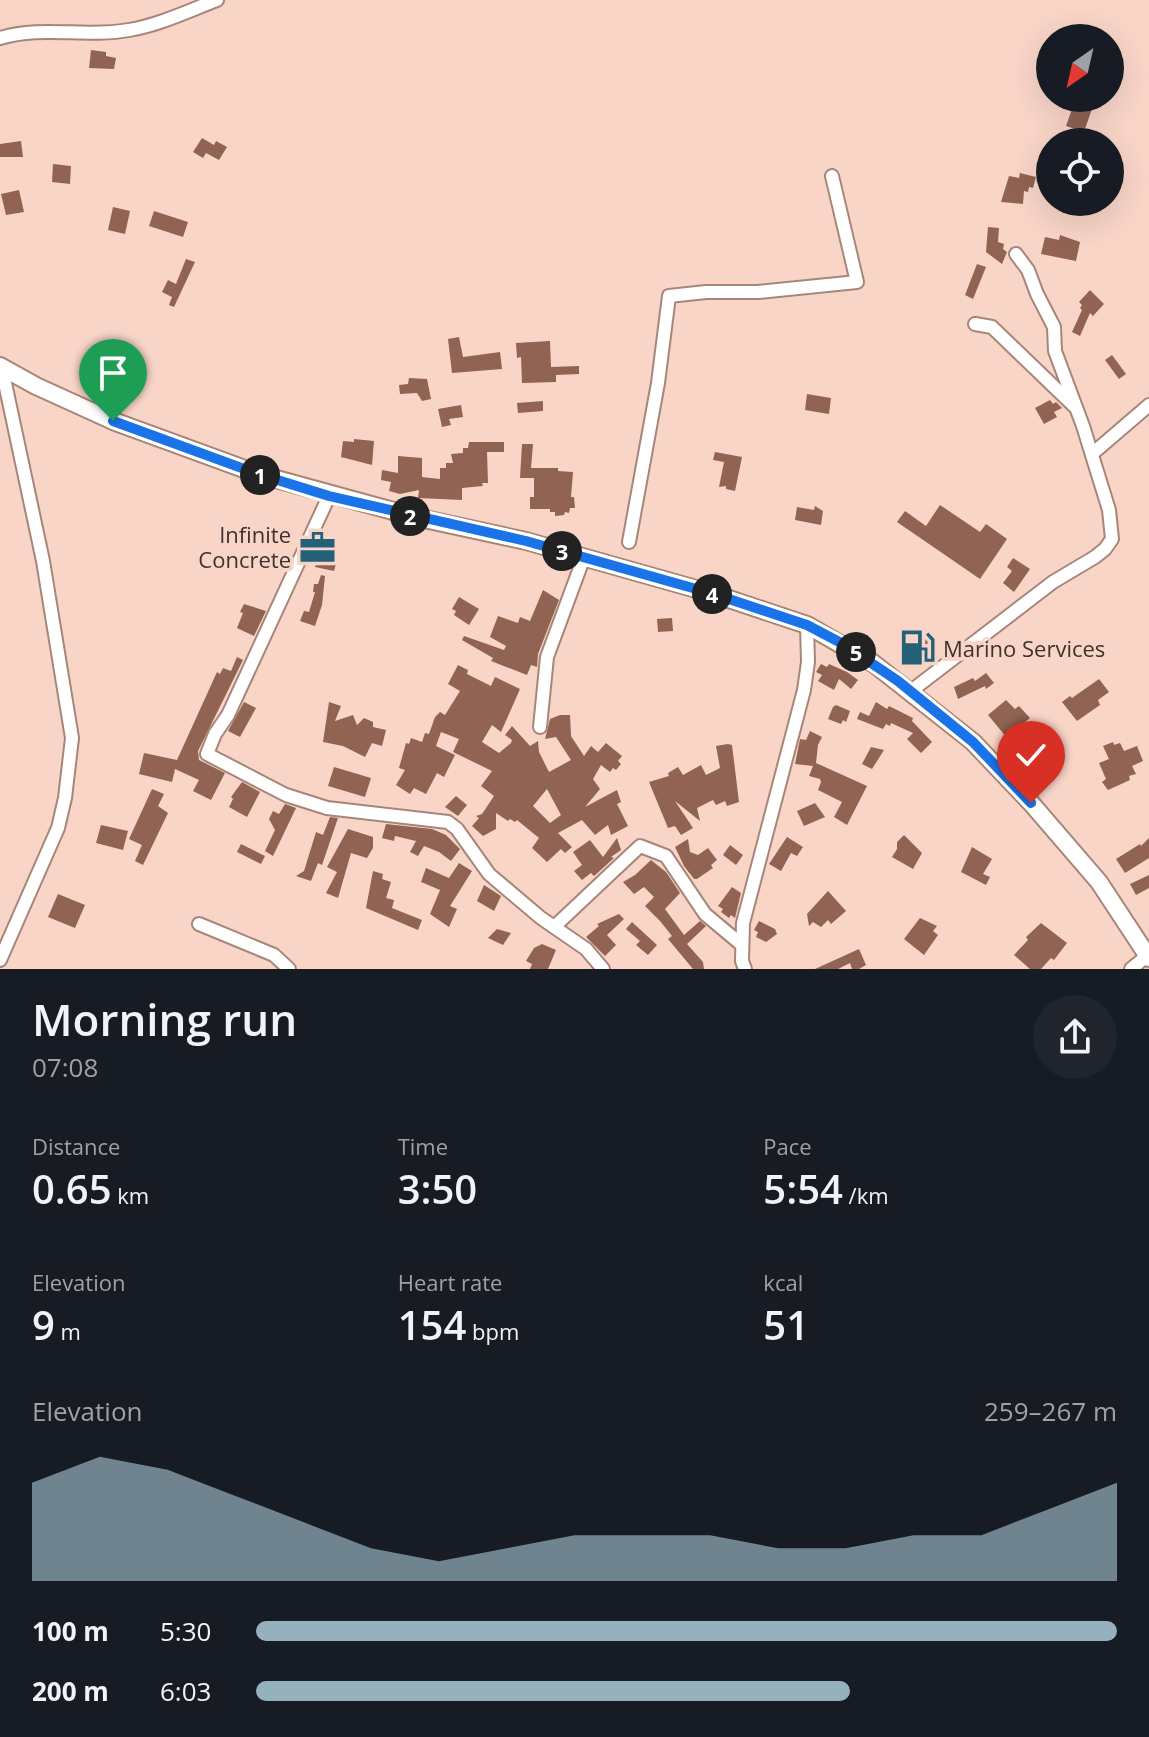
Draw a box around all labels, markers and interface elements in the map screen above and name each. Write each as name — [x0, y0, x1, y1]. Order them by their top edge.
north arrow — [1036, 24, 1124, 112]
map controls — [1036, 24, 1124, 216]
button: locate — [1036, 128, 1124, 216]
pin — [79, 339, 147, 421]
icon: arrive — [91, 351, 135, 395]
pin: 1 — [240, 455, 280, 495]
text: 1 — [254, 460, 266, 490]
pin: 2 — [390, 496, 430, 536]
text: 2 — [404, 501, 416, 531]
place label: Infinite Concrete — [198, 519, 291, 574]
office icon: Infinite Concrete — [298, 528, 336, 566]
pin: 3 — [542, 531, 582, 571]
text: 3 — [556, 536, 568, 566]
pin: 4 — [692, 574, 732, 614]
text: 4 — [706, 579, 718, 609]
fuel station icon: Marino Services — [898, 629, 936, 667]
pin: 5 — [836, 632, 876, 672]
place label: Marino Services — [943, 633, 1105, 663]
text: 5 — [850, 637, 862, 667]
pin — [997, 721, 1065, 803]
icon: check — [1009, 733, 1053, 777]
text: Morning run — [32, 989, 297, 1049]
button: share — [1033, 995, 1117, 1079]
text: 07:08 — [32, 1049, 98, 1085]
text: Distance — [32, 1131, 120, 1161]
text: Time — [398, 1131, 448, 1161]
text: Pace — [763, 1131, 812, 1161]
text: 0.65 — [32, 1161, 112, 1216]
text: 3:50 — [398, 1161, 477, 1216]
text: 5:54 — [763, 1161, 843, 1216]
text: km — [112, 1180, 149, 1210]
text: /km — [843, 1180, 889, 1210]
text: Elevation — [32, 1267, 125, 1297]
text: Heart rate — [398, 1267, 502, 1297]
text: kcal — [763, 1267, 803, 1297]
text: 9 — [32, 1297, 55, 1352]
text: 154 — [398, 1297, 466, 1352]
text: 51 — [763, 1297, 809, 1352]
text: m — [55, 1316, 81, 1346]
text: bpm — [466, 1316, 519, 1346]
text: Elevation — [32, 1393, 142, 1429]
text: 259–267 m — [984, 1393, 1117, 1429]
text: 100 m — [32, 1613, 109, 1649]
text: 5:30 — [160, 1613, 211, 1649]
text: 200 m — [32, 1673, 109, 1709]
text: 6:03 — [160, 1673, 211, 1709]

